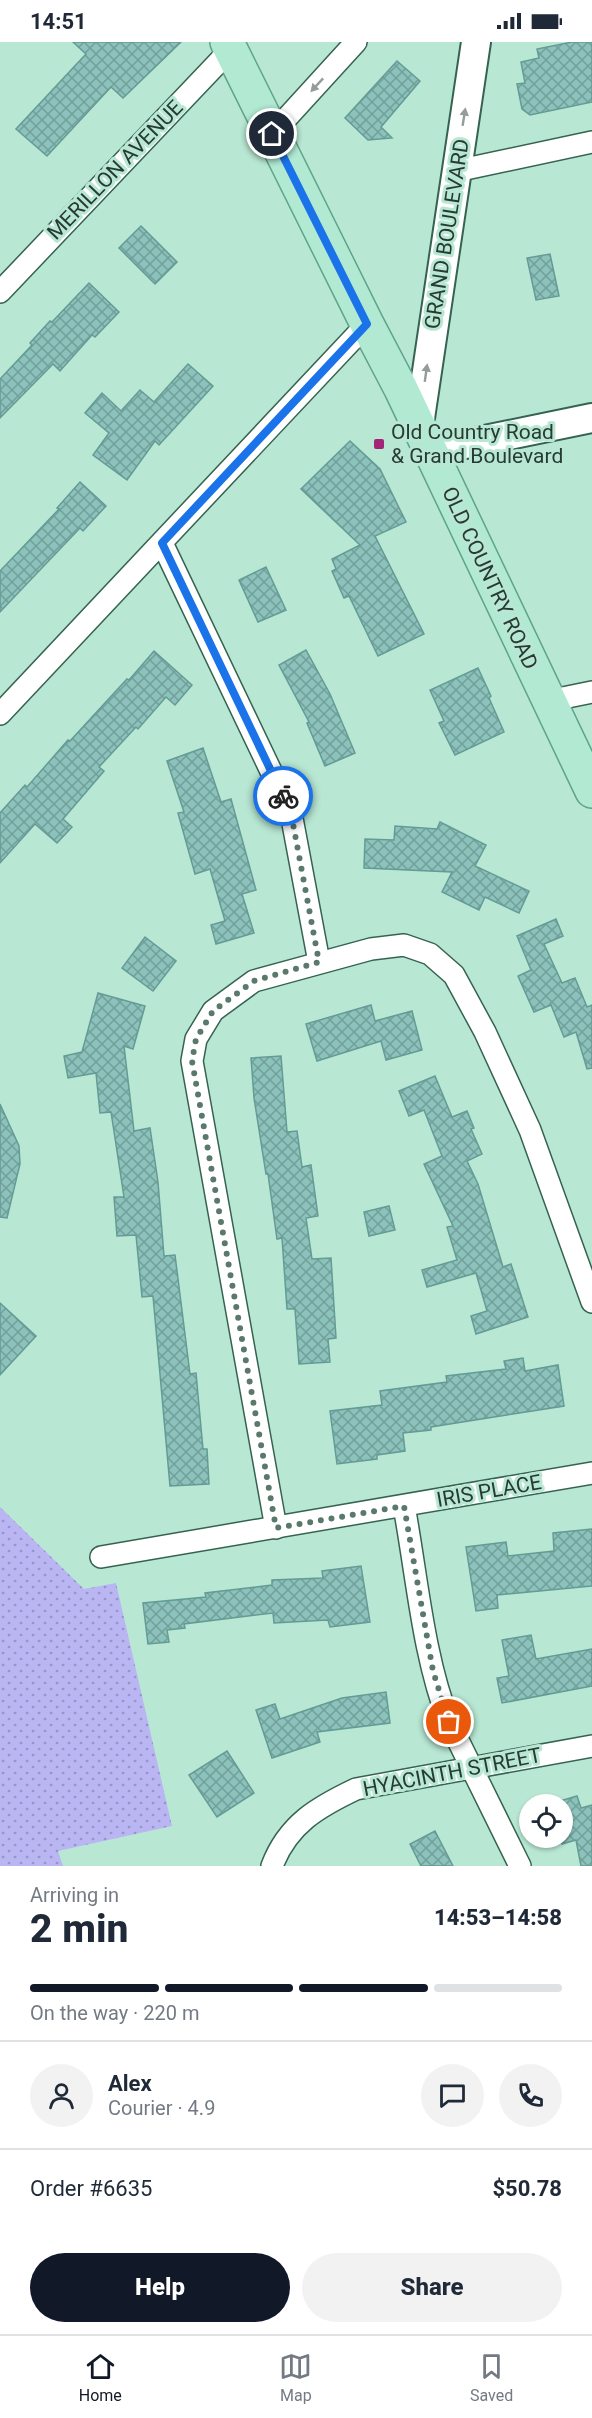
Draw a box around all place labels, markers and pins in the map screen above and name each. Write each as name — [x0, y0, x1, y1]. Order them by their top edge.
pin — [246, 108, 297, 159]
place label: Old Country Road & Grand Boulevard — [391, 420, 563, 468]
marker: Old Country Road & Grand Boulevard — [372, 437, 386, 451]
pin — [423, 1696, 474, 1747]

